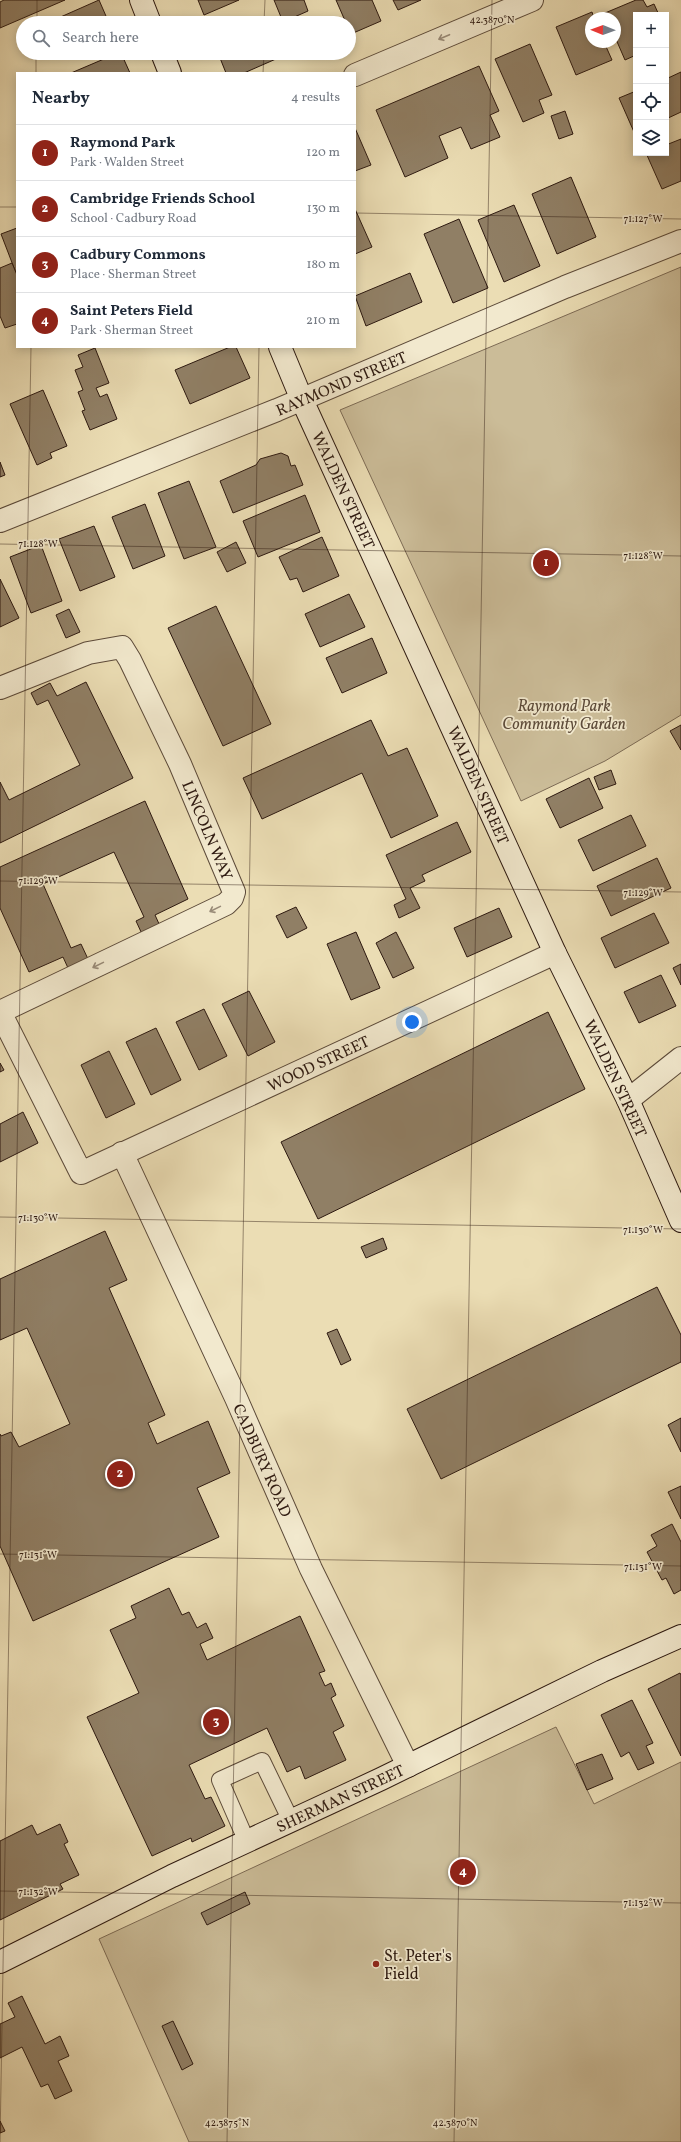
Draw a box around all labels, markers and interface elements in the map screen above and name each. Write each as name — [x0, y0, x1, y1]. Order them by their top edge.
north arrow — [585, 12, 621, 48]
map controls — [633, 12, 669, 156]
button: + — [633, 12, 669, 48]
text: 42.3870°N — [470, 13, 515, 27]
search box — [16, 16, 356, 60]
icon: search — [30, 27, 52, 49]
text: Search here — [62, 28, 139, 49]
one-way arrow — [439, 34, 451, 41]
button: − — [633, 48, 669, 84]
button: locate — [633, 84, 669, 120]
text: Nearby — [32, 87, 90, 110]
text: 4 results — [291, 89, 340, 107]
button: layers — [633, 120, 669, 156]
text: Raymond Park — [70, 133, 175, 154]
text: 1 — [42, 144, 48, 162]
text: 120 m — [306, 144, 340, 162]
text: Park · Walden Street — [70, 154, 184, 172]
text: Cambridge Friends School — [70, 189, 255, 210]
text: 2 — [42, 200, 48, 218]
text: 130 m — [307, 200, 340, 218]
text: School · Cadbury Road — [70, 210, 197, 228]
text: 71.127°W — [623, 212, 663, 226]
text: Cadbury Commons — [70, 245, 206, 266]
text: 3 — [42, 256, 48, 274]
text: 180 m — [306, 256, 340, 274]
text: Place · Sherman Street — [70, 266, 197, 284]
text: Saint Peters Field — [70, 301, 193, 322]
text: 4 — [41, 312, 49, 330]
text: 210 m — [306, 312, 340, 330]
text: Park · Sherman Street — [70, 322, 193, 340]
street label: RAYMOND STREET — [273, 347, 411, 422]
street label: WALDEN STREET — [305, 428, 379, 553]
text: 71.128°W — [18, 537, 58, 551]
pin: 1 — [533, 548, 559, 578]
text: 71.128°W — [623, 549, 663, 563]
park label: Raymond Park Community Garden — [502, 696, 626, 736]
street label: WALDEN STREET — [441, 723, 513, 848]
street label: LINCOLN WAY — [175, 778, 237, 884]
text: 71.129°W — [18, 874, 58, 888]
text: 71.129°W — [623, 886, 663, 900]
one-way arrow — [210, 906, 222, 913]
one-way arrow — [93, 962, 105, 969]
your location — [402, 1012, 422, 1032]
street label: WALDEN STREET — [577, 1016, 651, 1141]
street label: WOOD STREET — [264, 1032, 374, 1098]
text: 71.130°W — [18, 1211, 58, 1225]
text: 71.130°W — [623, 1223, 663, 1237]
street label: CADBURY ROAD — [226, 1401, 296, 1521]
pin: 2 — [107, 1459, 133, 1489]
text: 71.131°W — [19, 1548, 57, 1562]
text: 71.131°W — [624, 1560, 662, 1574]
pin: 3 — [203, 1707, 229, 1737]
street label: SHERMAN STREET — [273, 1760, 408, 1839]
pin: 4 — [450, 1857, 476, 1887]
text: 71.132°W — [18, 1885, 58, 1899]
text: 71.132°W — [623, 1896, 663, 1910]
place label: St. Peter's Field — [384, 1946, 452, 1986]
marker: St. Peter's Field — [371, 1959, 381, 1969]
text: 42.3875°N — [205, 2116, 250, 2130]
text: 42.3870°N — [433, 2116, 478, 2130]

